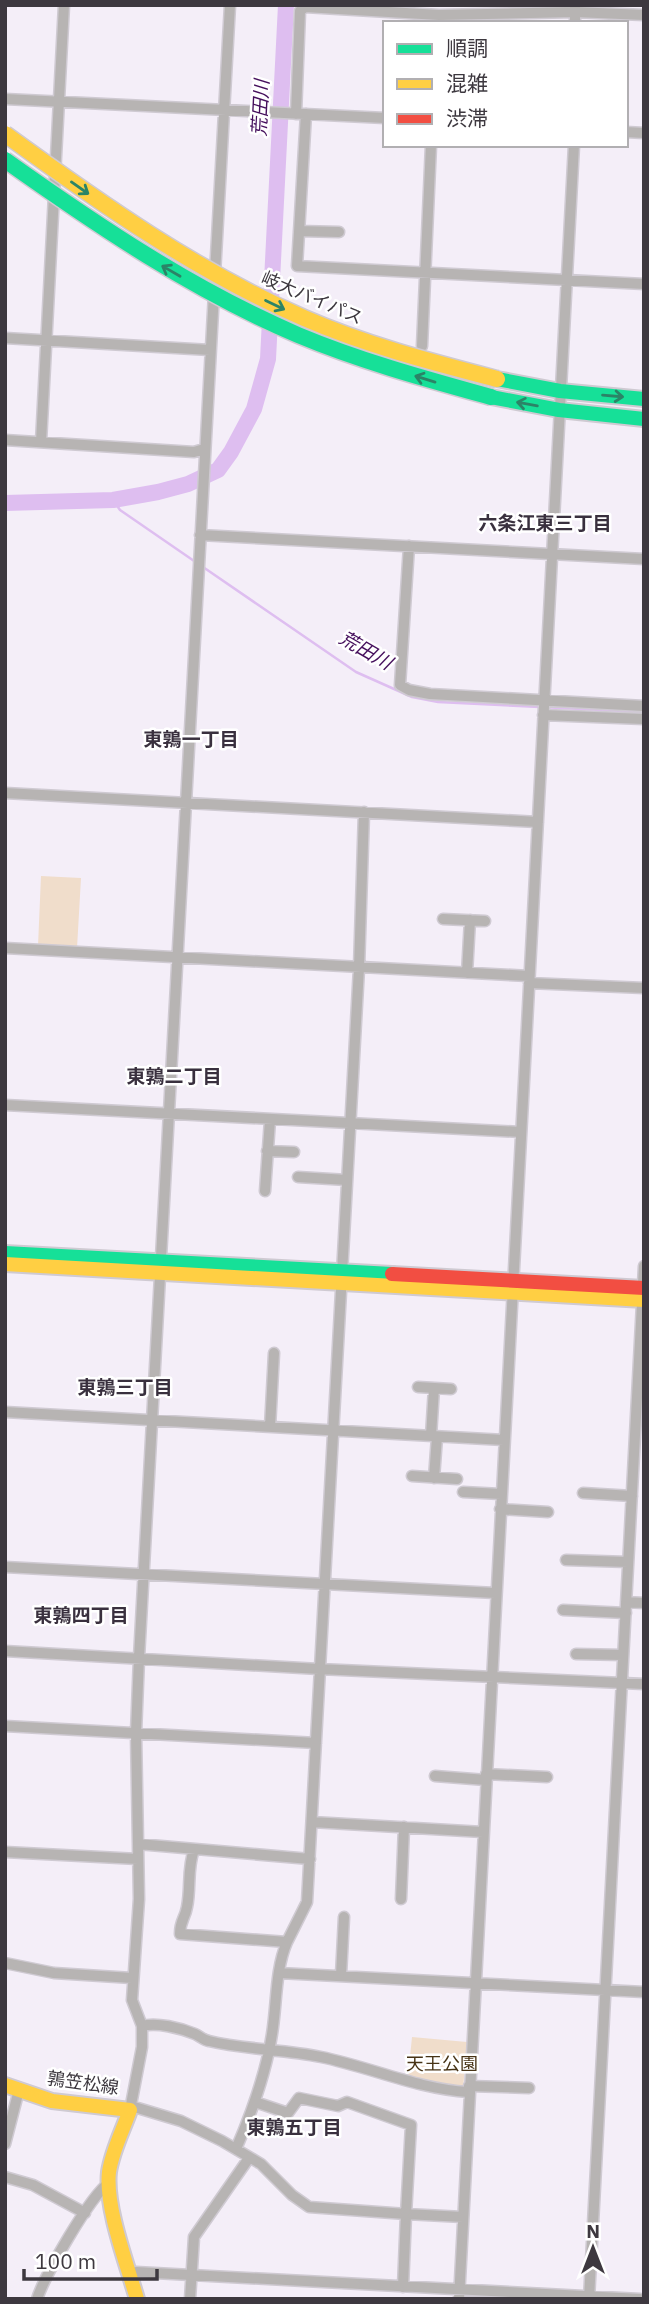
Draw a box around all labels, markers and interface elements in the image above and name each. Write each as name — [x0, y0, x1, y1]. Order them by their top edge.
legend — [383, 21, 628, 147]
text: 順調 — [446, 34, 488, 62]
text: 混雑 — [446, 69, 488, 97]
water label: 荒田川 — [247, 77, 274, 137]
text: 渋滞 — [446, 104, 488, 132]
one-way arrow — [70, 181, 89, 195]
one-way arrow — [161, 264, 182, 277]
street label: 岐大バイパス — [258, 266, 366, 329]
one-way arrow — [264, 299, 285, 312]
one-way arrow — [414, 371, 436, 384]
one-way arrow — [601, 390, 624, 403]
one-way arrow — [516, 397, 539, 411]
district label: 六条江東三丁目 — [478, 511, 612, 535]
water label: 荒田川 — [335, 625, 398, 676]
district label: 東鶉一丁目 — [143, 727, 239, 751]
district label: 東鶉二丁目 — [126, 1064, 222, 1088]
district label: 東鶉三丁目 — [77, 1375, 173, 1399]
district label: 東鶉四丁目 — [33, 1603, 129, 1627]
park label: 天王公園 — [406, 2052, 478, 2075]
street label: 鶉笠松線 — [46, 2066, 120, 2099]
district label: 東鶉五丁目 — [246, 2115, 342, 2139]
north arrow — [558, 2213, 628, 2283]
text: N — [586, 2219, 600, 2243]
scale bar — [24, 2238, 158, 2282]
text: 100 m — [35, 2247, 96, 2275]

